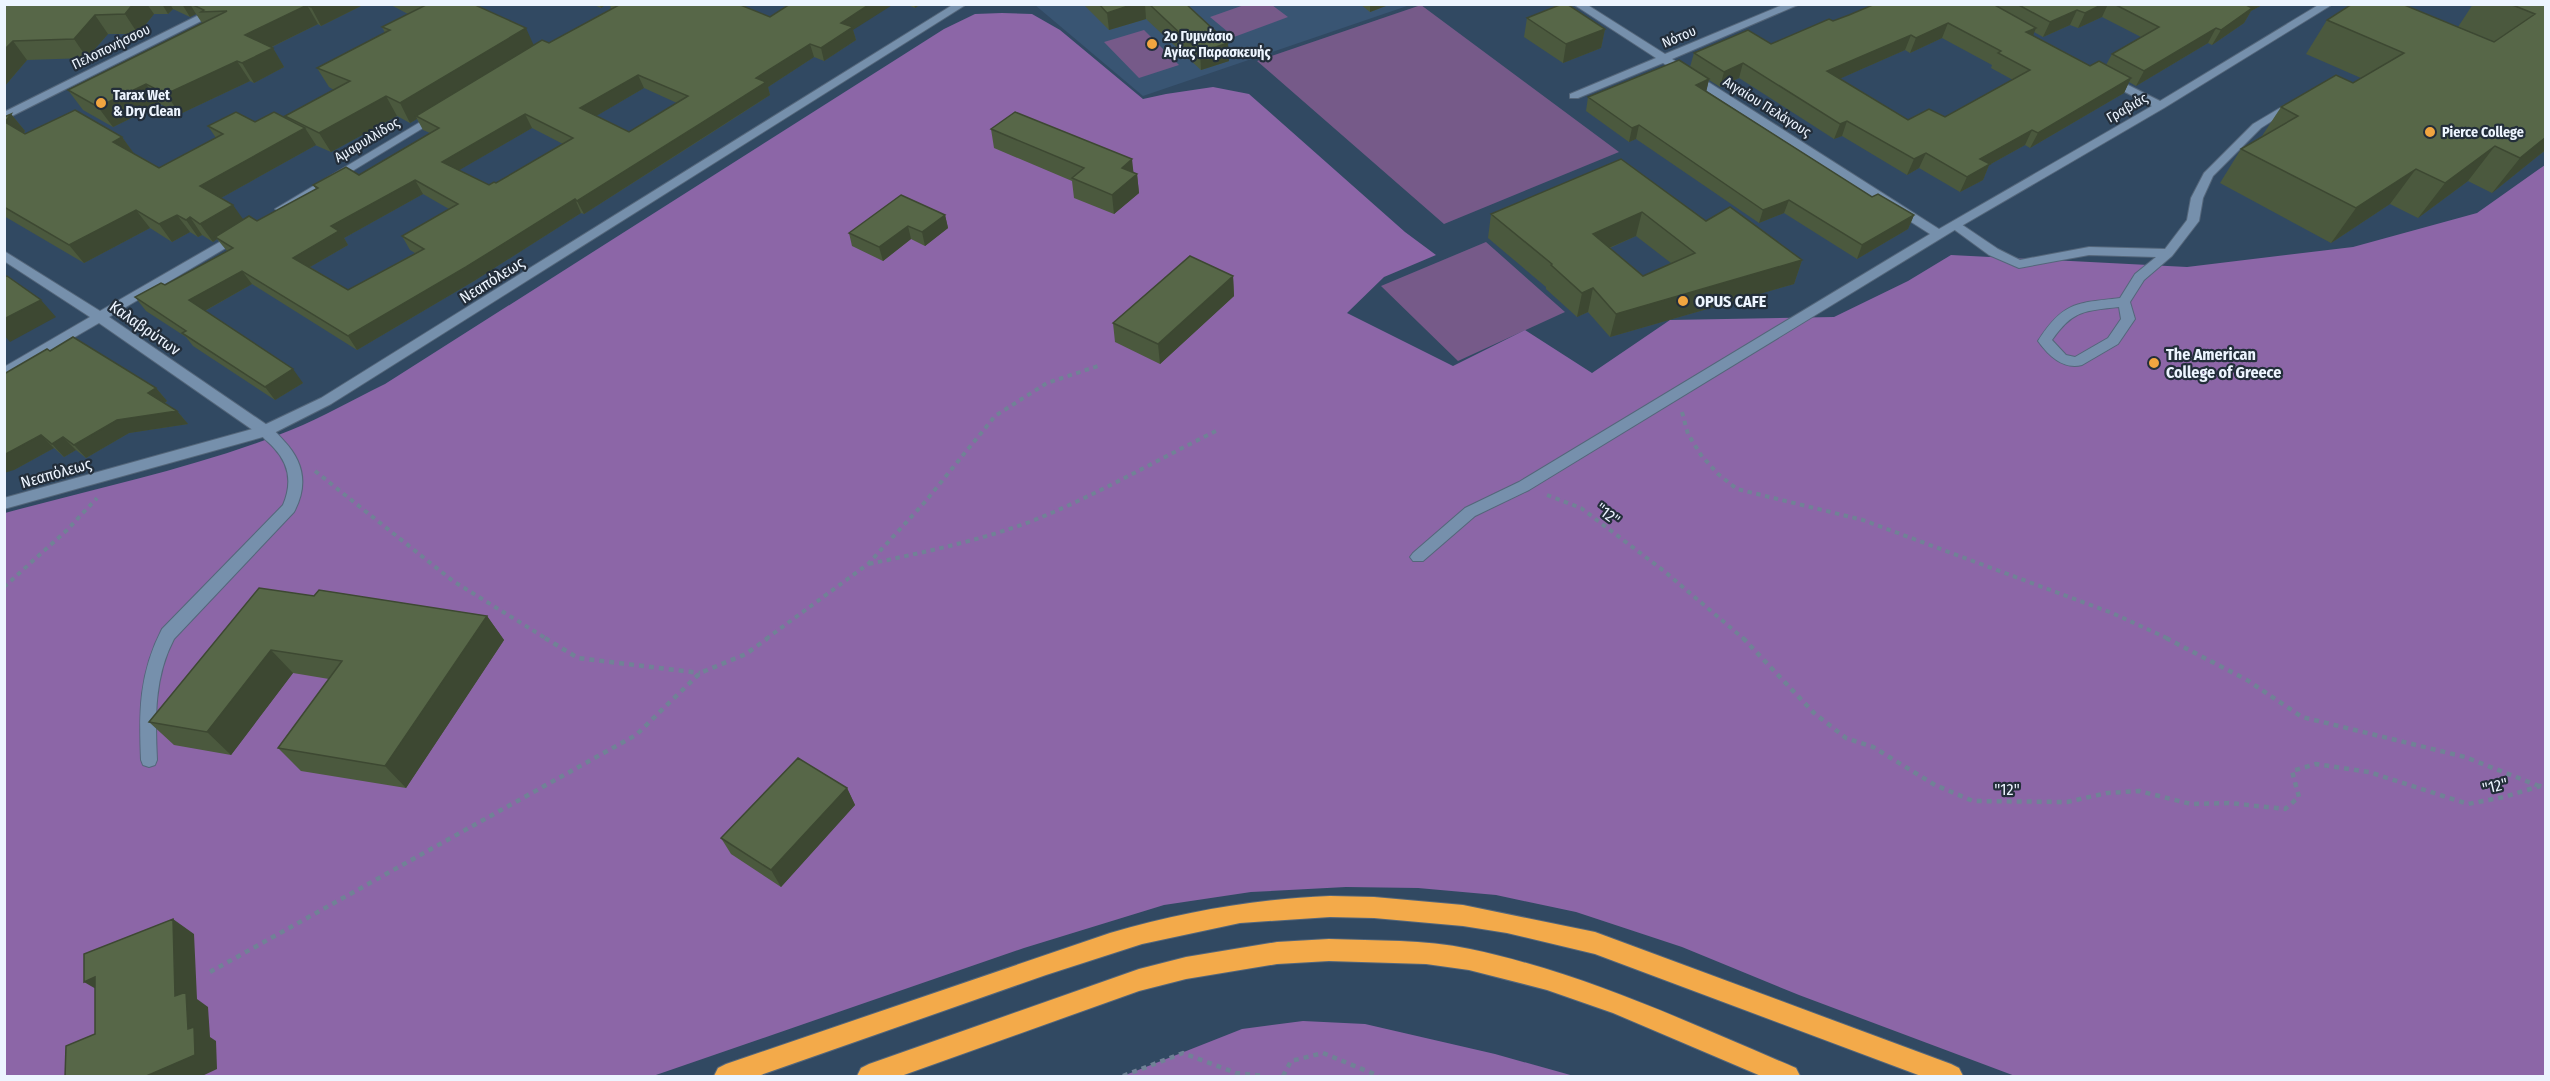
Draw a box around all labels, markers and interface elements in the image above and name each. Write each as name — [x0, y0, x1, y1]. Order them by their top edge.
street label: Πελοπονήσσου — [69, 21, 153, 73]
street label: Νότου — [1659, 22, 1699, 52]
place label: 2ο Γυμνάσιο Αγίας Παρασκευής — [1163, 28, 1271, 61]
marker: 2ο Γυμνάσιο Αγίας Παρασκευής — [1145, 37, 1159, 51]
street label: Αιγαίου Πελάγους — [1720, 73, 1814, 141]
place label: Tarax Wet & Dry Clean — [113, 87, 181, 120]
street label: Γραβιάς — [2104, 89, 2151, 126]
marker: Tarax Wet & Dry Clean — [94, 96, 108, 110]
street label: Αμαρυλλίδος — [331, 114, 403, 166]
place label: Pierce College — [2442, 124, 2524, 141]
marker: Pierce College — [2423, 125, 2437, 139]
street label: Νεαπόλεως — [456, 253, 528, 307]
place label: OPUS CAFE — [1695, 292, 1767, 311]
marker: OPUS CAFE — [1676, 294, 1690, 308]
street label: Καλαβρύτων — [106, 297, 184, 359]
place label: The American College of Greece — [2166, 345, 2281, 382]
marker: The American College of Greece — [2147, 356, 2161, 370]
street label: Νεαπόλεως — [18, 454, 94, 492]
street label: "12" — [1592, 499, 1624, 529]
street label: "12" — [2480, 774, 2510, 798]
street label: "12" — [1994, 780, 2020, 799]

